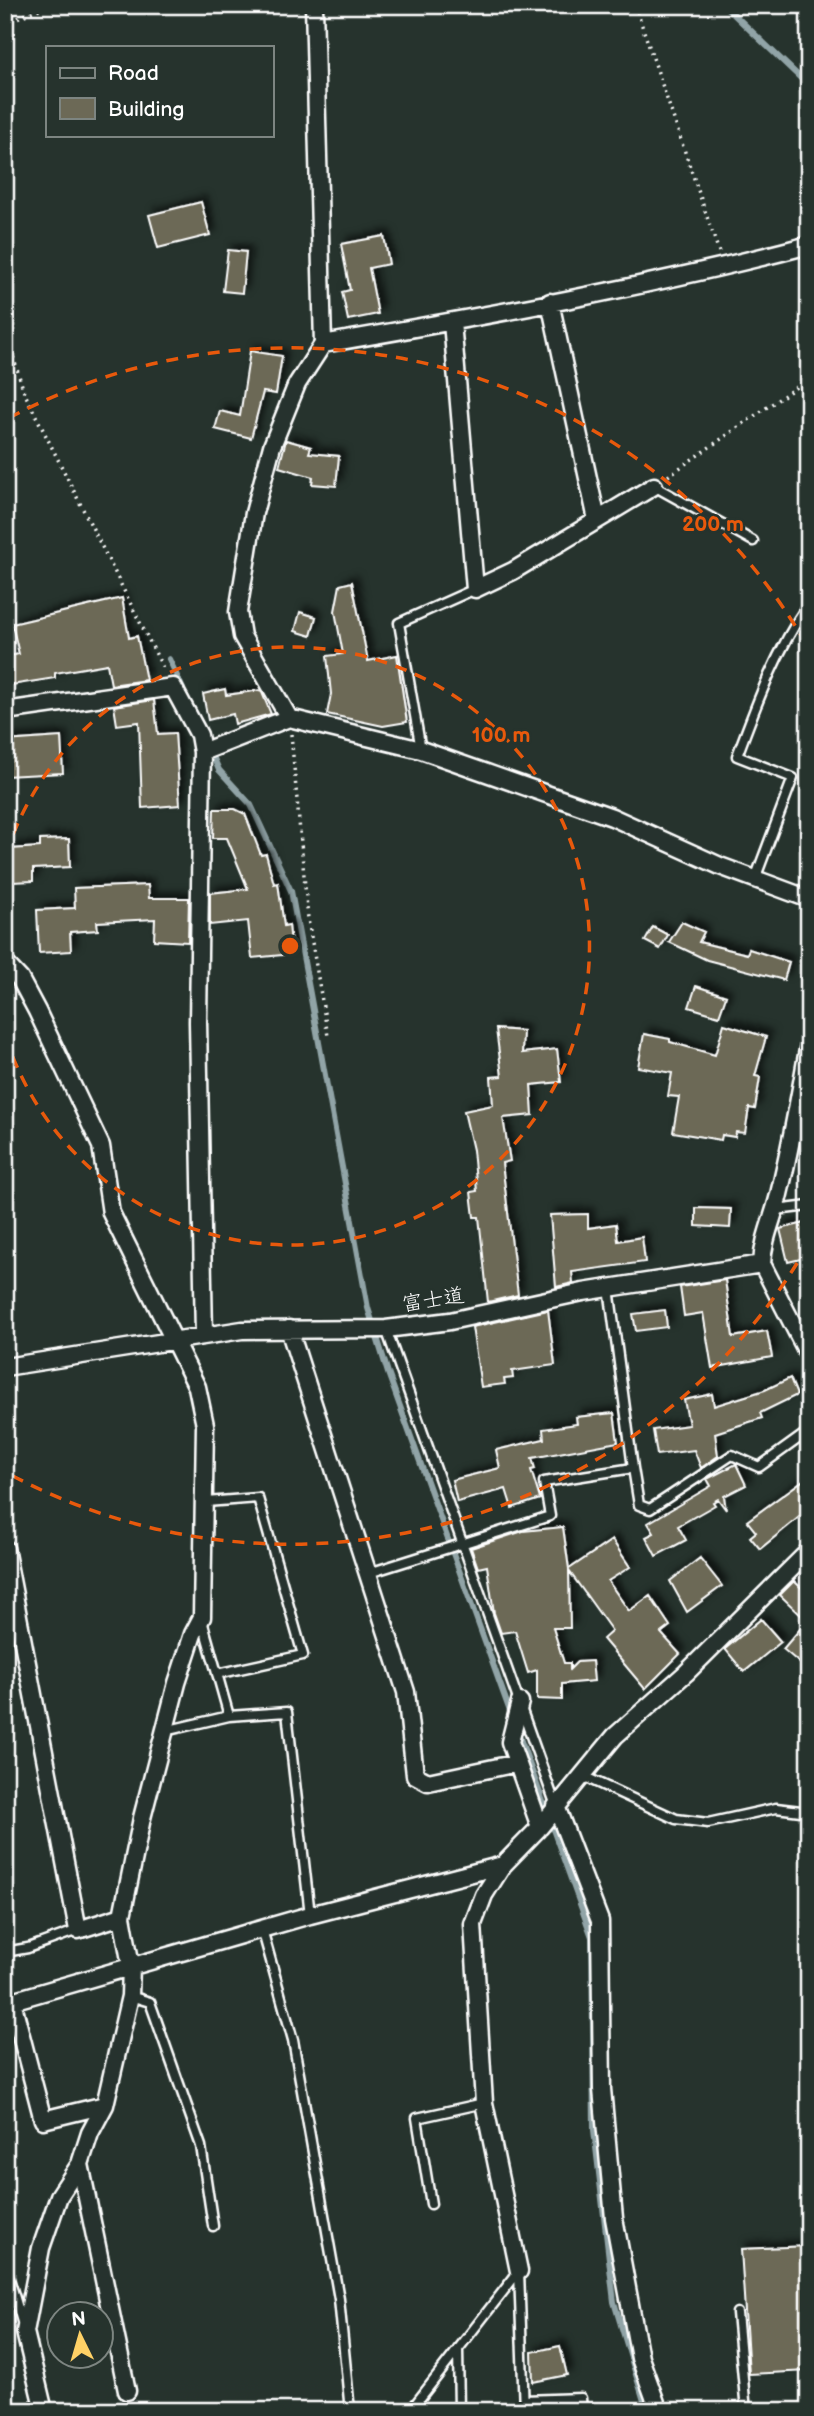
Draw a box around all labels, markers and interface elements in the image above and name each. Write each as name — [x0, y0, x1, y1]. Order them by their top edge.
legend — [46, 46, 273, 136]
text: Road — [108, 61, 159, 86]
text: Building — [108, 97, 184, 122]
text: 200 m — [682, 512, 744, 537]
text: 100 m — [472, 723, 530, 748]
centre of rings — [278, 934, 302, 958]
street label: 富士道 — [400, 1283, 466, 1317]
north arrow — [46, 2300, 116, 2370]
text: N — [71, 2307, 87, 2332]

